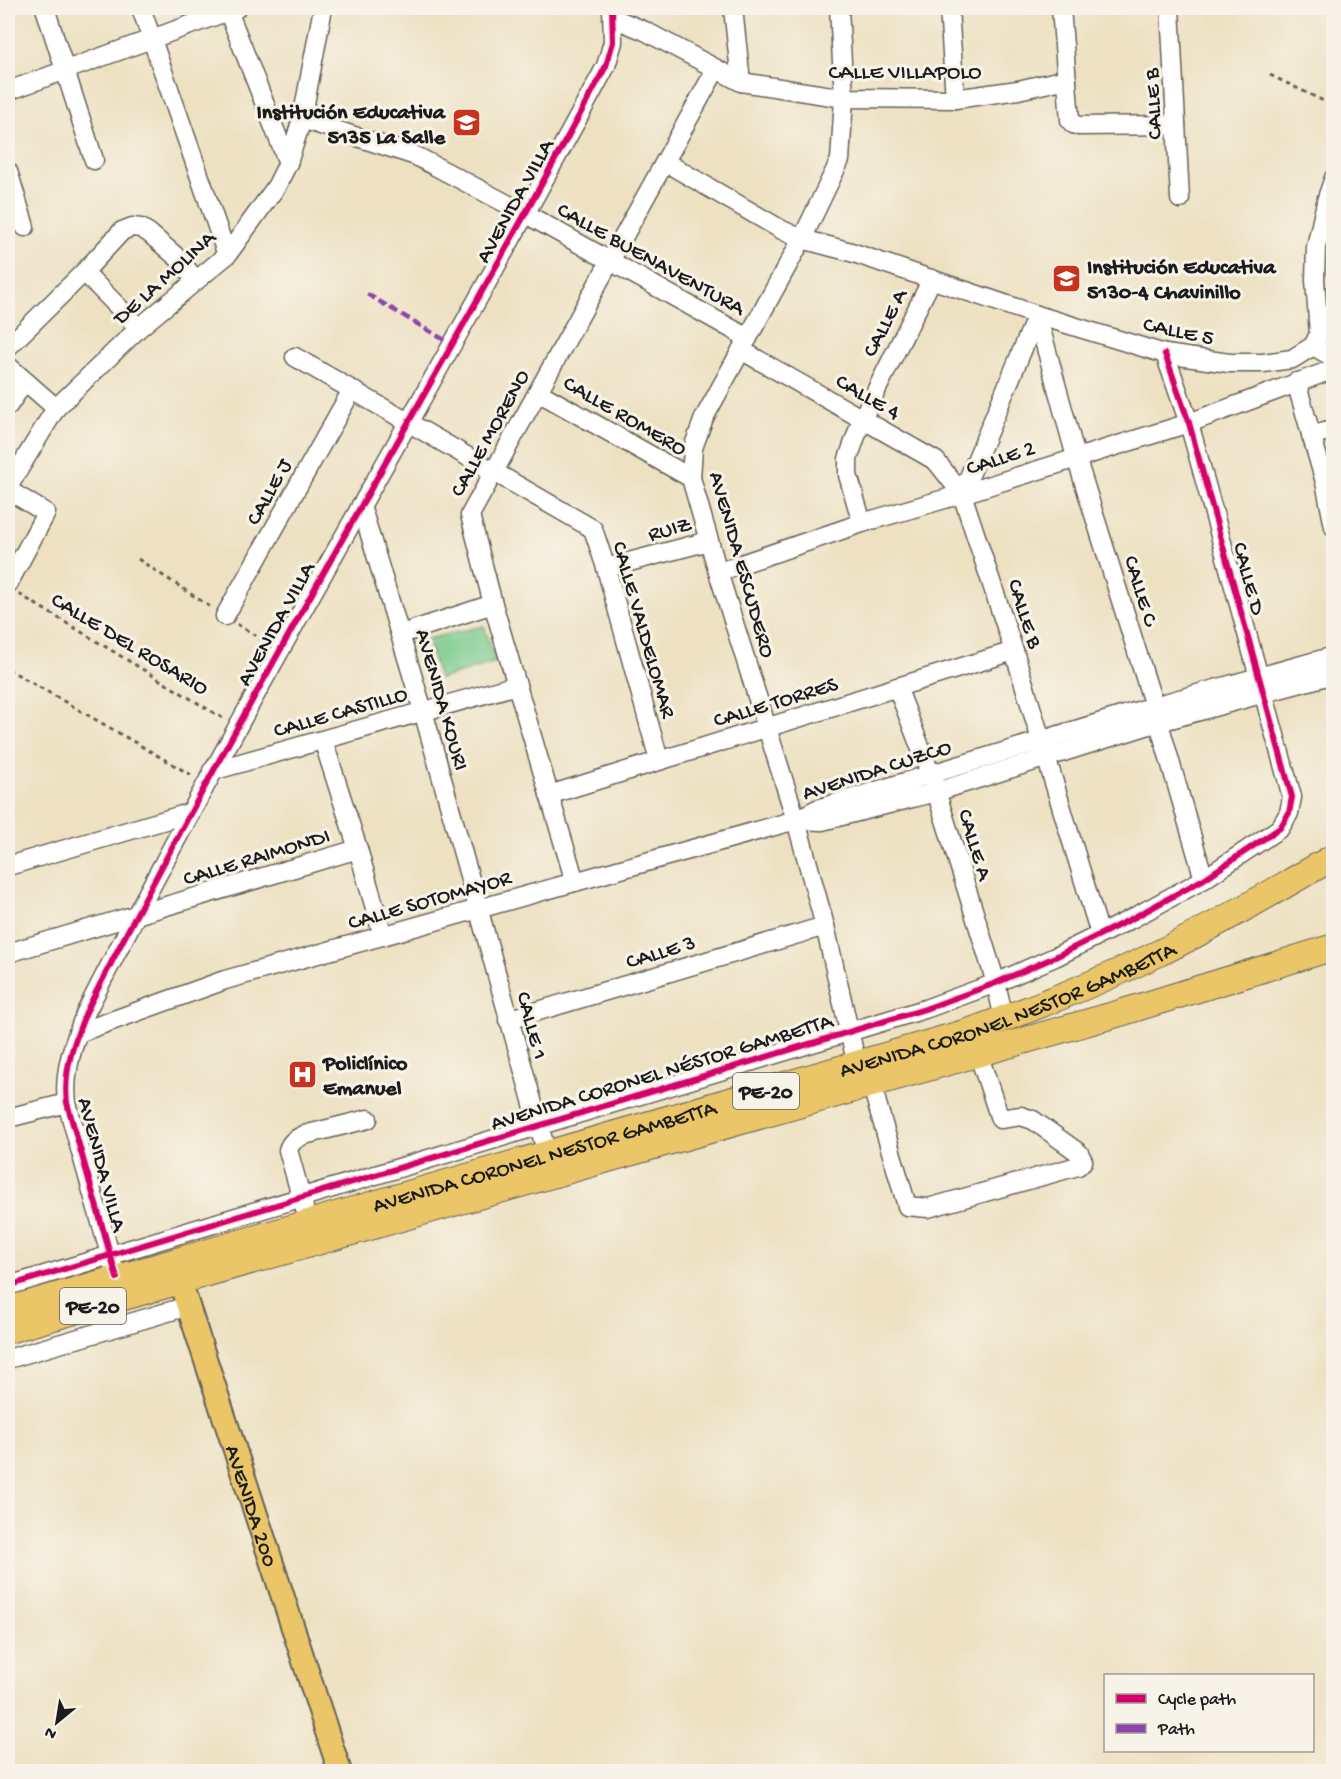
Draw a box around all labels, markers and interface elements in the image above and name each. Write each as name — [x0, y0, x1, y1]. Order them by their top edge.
street label: CALLE VILLAPOLO — [828, 61, 982, 87]
street label: CALLE B — [1140, 67, 1170, 140]
place label: Institución Educativa 5135 La Salle — [257, 101, 447, 152]
school or university icon: Institución Educativa 5135 La Salle — [450, 107, 482, 139]
street label: AVENIDA VILLA — [472, 135, 562, 268]
street label: CALLE BUENAVENTURA — [552, 198, 749, 323]
street label: DE LA MOLINA — [108, 226, 223, 333]
place label: Institución Educativa 5130-4 Chavinillo — [1087, 256, 1277, 307]
school or university icon: Institución Educativa 5130-4 Chavinillo — [1050, 262, 1082, 294]
street label: CALLE A — [858, 285, 915, 362]
street label: CALLE 5 — [1140, 313, 1216, 353]
street label: CALLE MORENO — [446, 366, 537, 502]
street label: CALLE 4 — [830, 370, 904, 428]
street label: CALLE ROMERO — [558, 372, 690, 463]
street label: CALLE 2 — [964, 436, 1039, 483]
street label: CALLE J — [242, 454, 300, 531]
street label: AVENIDA ESCUDERO — [701, 469, 779, 661]
street label: RUIZ — [646, 512, 695, 549]
street label: CALLE VALDELOMAR — [605, 539, 680, 723]
street label: CALLE D — [1225, 540, 1269, 619]
street label: CALLE C — [1116, 553, 1163, 631]
street label: AVENIDA VILLA — [233, 558, 323, 691]
street label: CALLE B — [1000, 576, 1047, 653]
street label: CALLE DEL ROSARIO — [45, 588, 212, 703]
street label: AVENIDA KOURI — [408, 626, 473, 774]
street label: CALLE TORRES — [711, 672, 842, 735]
street label: CALLE CASTILLO — [271, 682, 411, 745]
street label: AVENIDA CUZCO — [799, 735, 955, 808]
street label: CALLE A — [950, 807, 997, 885]
street label: CALLE RAIMONDI — [181, 824, 334, 894]
street label: CALLE SOTOMAYOR — [346, 866, 516, 938]
street label: CALLE 3 — [623, 931, 699, 977]
street label: AVENIDA CORONEL NESTOR GAMBETTA — [837, 938, 1182, 1085]
street label: CALLE 1 — [509, 989, 552, 1063]
street label: AVENIDA CORONEL NÉSTOR GAMBETTA — [488, 1009, 837, 1138]
place label: Policlínico Emanuel — [322, 1052, 408, 1103]
hospital icon: Policlínico Emanuel — [286, 1058, 318, 1090]
road number: PE-20 — [733, 1073, 799, 1109]
street label: AVENIDA VILLA — [70, 1095, 131, 1236]
street label: AVENIDA CORONEL NESTOR GAMBETTA — [370, 1096, 721, 1221]
road number: PE-20 — [60, 1288, 126, 1324]
street label: AVENIDA 200 — [217, 1442, 281, 1571]
legend — [1104, 1674, 1314, 1752]
text: Cycle path — [1158, 1690, 1236, 1711]
north arrow — [27, 1692, 87, 1752]
text: Path — [1157, 1720, 1195, 1741]
text: N — [42, 1721, 61, 1743]

